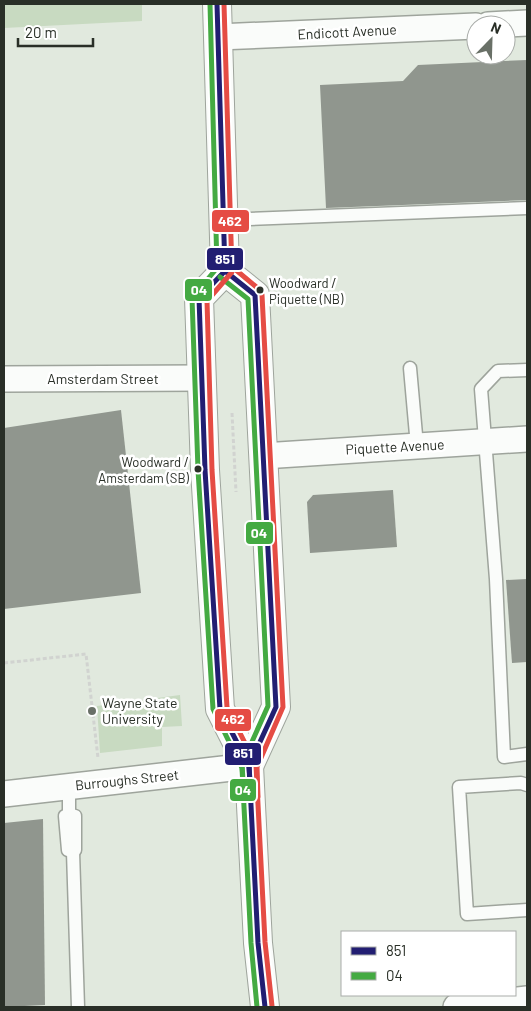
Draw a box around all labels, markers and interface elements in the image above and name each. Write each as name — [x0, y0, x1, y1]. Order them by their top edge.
scale bar — [18, 15, 92, 47]
north arrow — [466, 15, 516, 65]
text: N — [489, 18, 504, 37]
street label: Endicott Avenue — [297, 20, 397, 43]
text: 20 m — [25, 23, 57, 41]
line badge: 462 — [211, 209, 250, 233]
text: 462 — [218, 212, 242, 229]
line badge: 851 — [206, 247, 244, 271]
text: 851 — [215, 250, 235, 267]
place label: Woodward / Piquette (NB) — [269, 275, 344, 307]
line badge: 04 — [184, 278, 213, 302]
text: 04 — [191, 281, 207, 298]
marker: Woodward / Piquette (NB) — [255, 285, 265, 295]
street label: Amsterdam Street — [47, 370, 159, 387]
street label: Piquette Avenue — [345, 435, 445, 458]
place label: Woodward / Amsterdam (SB) — [98, 454, 190, 486]
marker: Woodward / Amsterdam (SB) — [193, 464, 203, 474]
line badge: 04 — [245, 521, 274, 545]
text: 04 — [251, 524, 267, 541]
place label: Wayne State University — [102, 694, 178, 727]
marker: Wayne State University — [86, 705, 98, 717]
line badge: 462 — [214, 708, 252, 732]
text: 462 — [221, 710, 245, 727]
line badge: 851 — [224, 742, 262, 766]
text: 851 — [233, 744, 253, 761]
street label: Burroughs Street — [74, 766, 180, 793]
line badge: 04 — [229, 778, 257, 802]
text: 04 — [235, 781, 251, 798]
legend — [341, 931, 516, 996]
text: 851 — [386, 941, 406, 959]
text: 04 — [386, 966, 403, 984]

